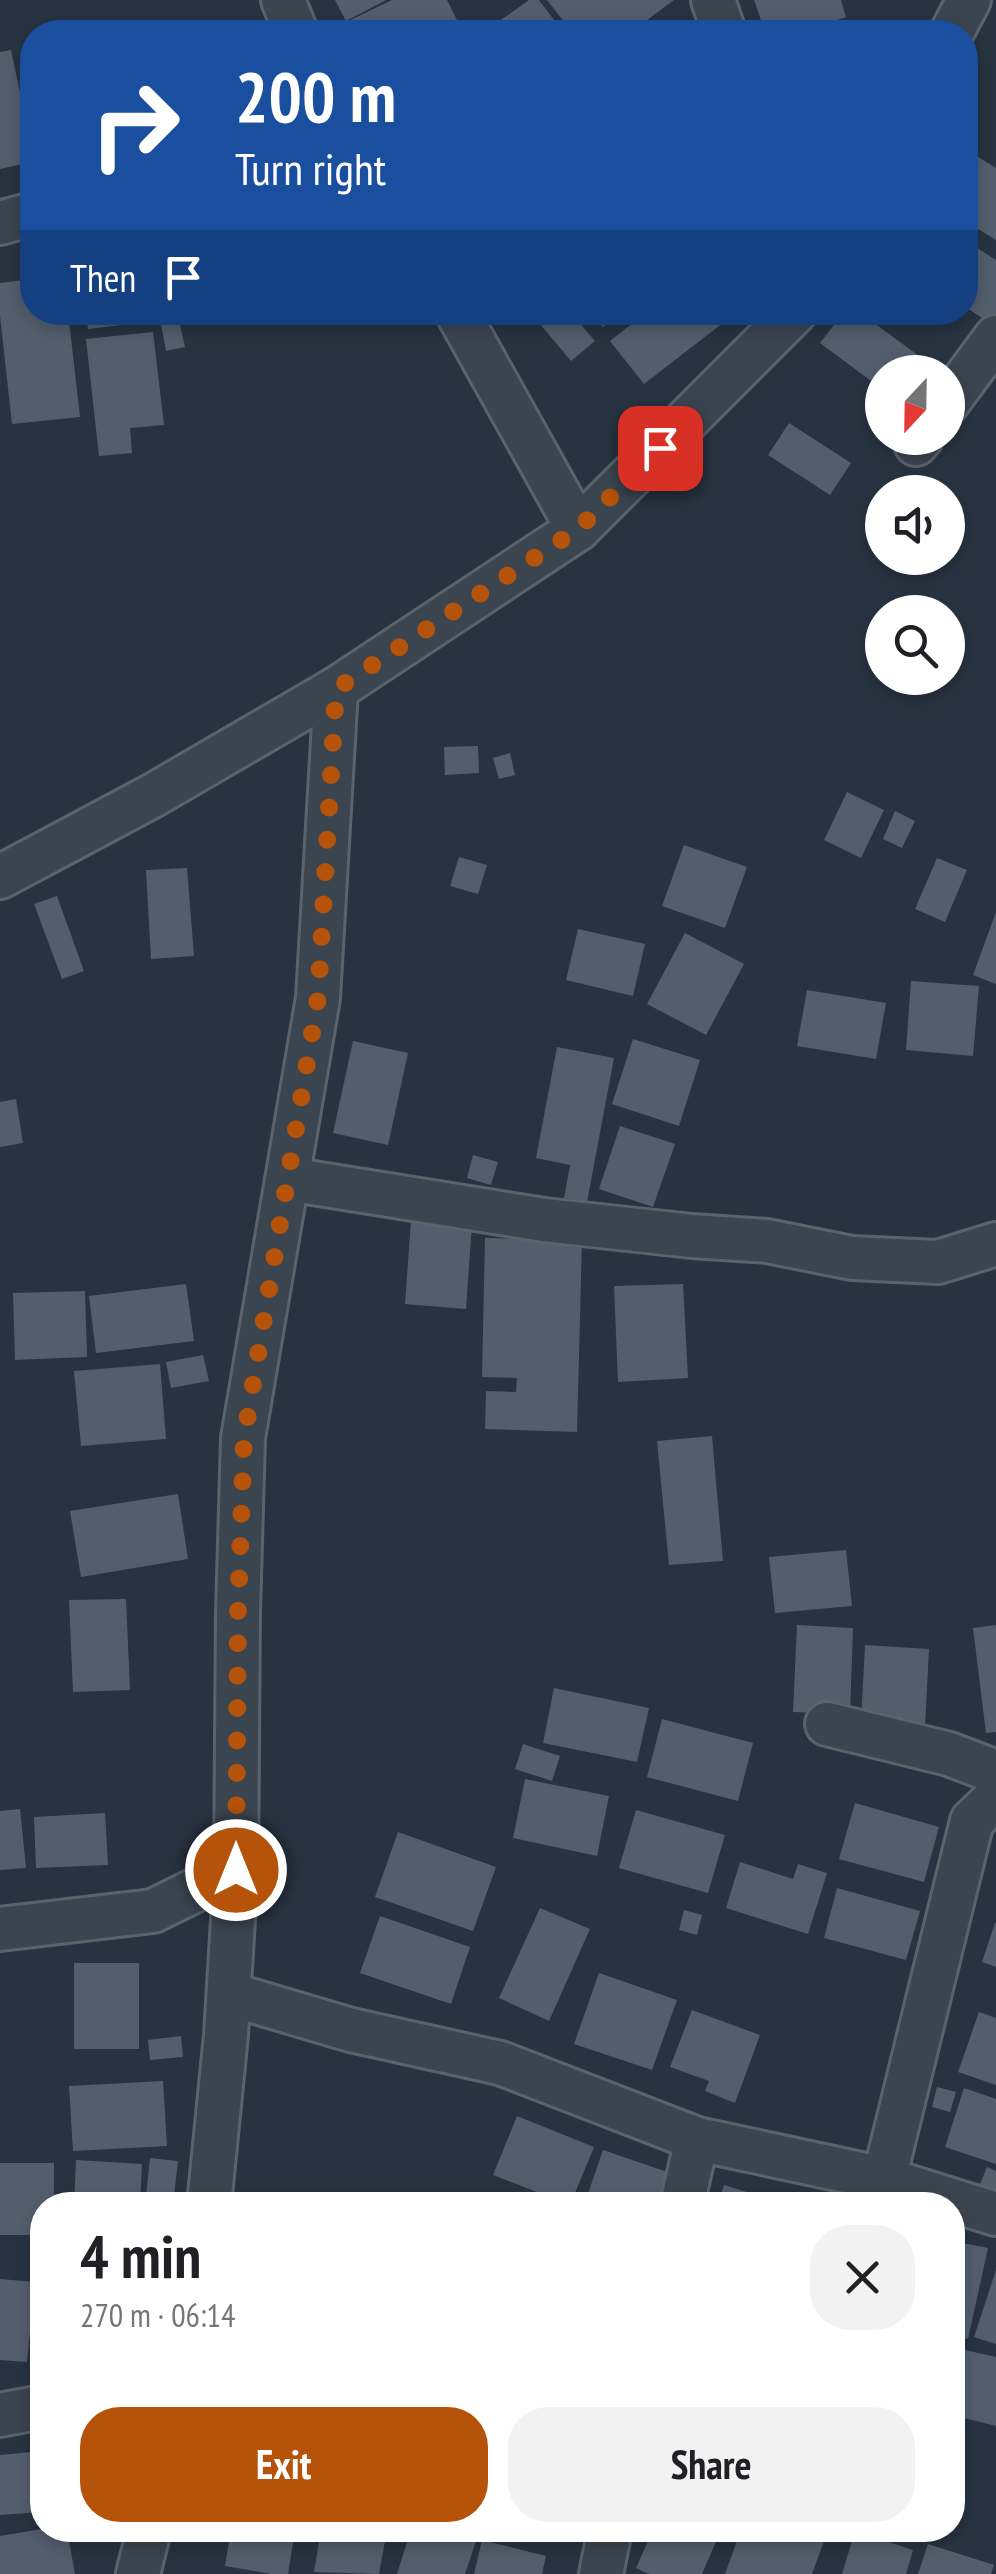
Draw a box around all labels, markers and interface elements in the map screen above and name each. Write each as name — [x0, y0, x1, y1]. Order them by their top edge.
text: 200 m — [235, 51, 396, 141]
icon: right — [70, 60, 200, 190]
text: Turn right — [235, 139, 386, 197]
icon: arrive — [156, 250, 211, 305]
text: Then — [70, 253, 136, 302]
north arrow — [865, 355, 965, 455]
map controls — [865, 355, 965, 695]
pin — [618, 406, 703, 491]
icon: arrive — [633, 421, 688, 476]
button: sound — [865, 475, 965, 575]
button: search — [865, 595, 965, 695]
position arrow — [184, 1818, 288, 1922]
text: 4 min — [80, 2217, 201, 2295]
button: close — [810, 2225, 915, 2330]
text: 270 m · 06:14 — [80, 2294, 235, 2336]
button: Exit — [80, 2407, 488, 2522]
button: Share — [508, 2407, 915, 2522]

